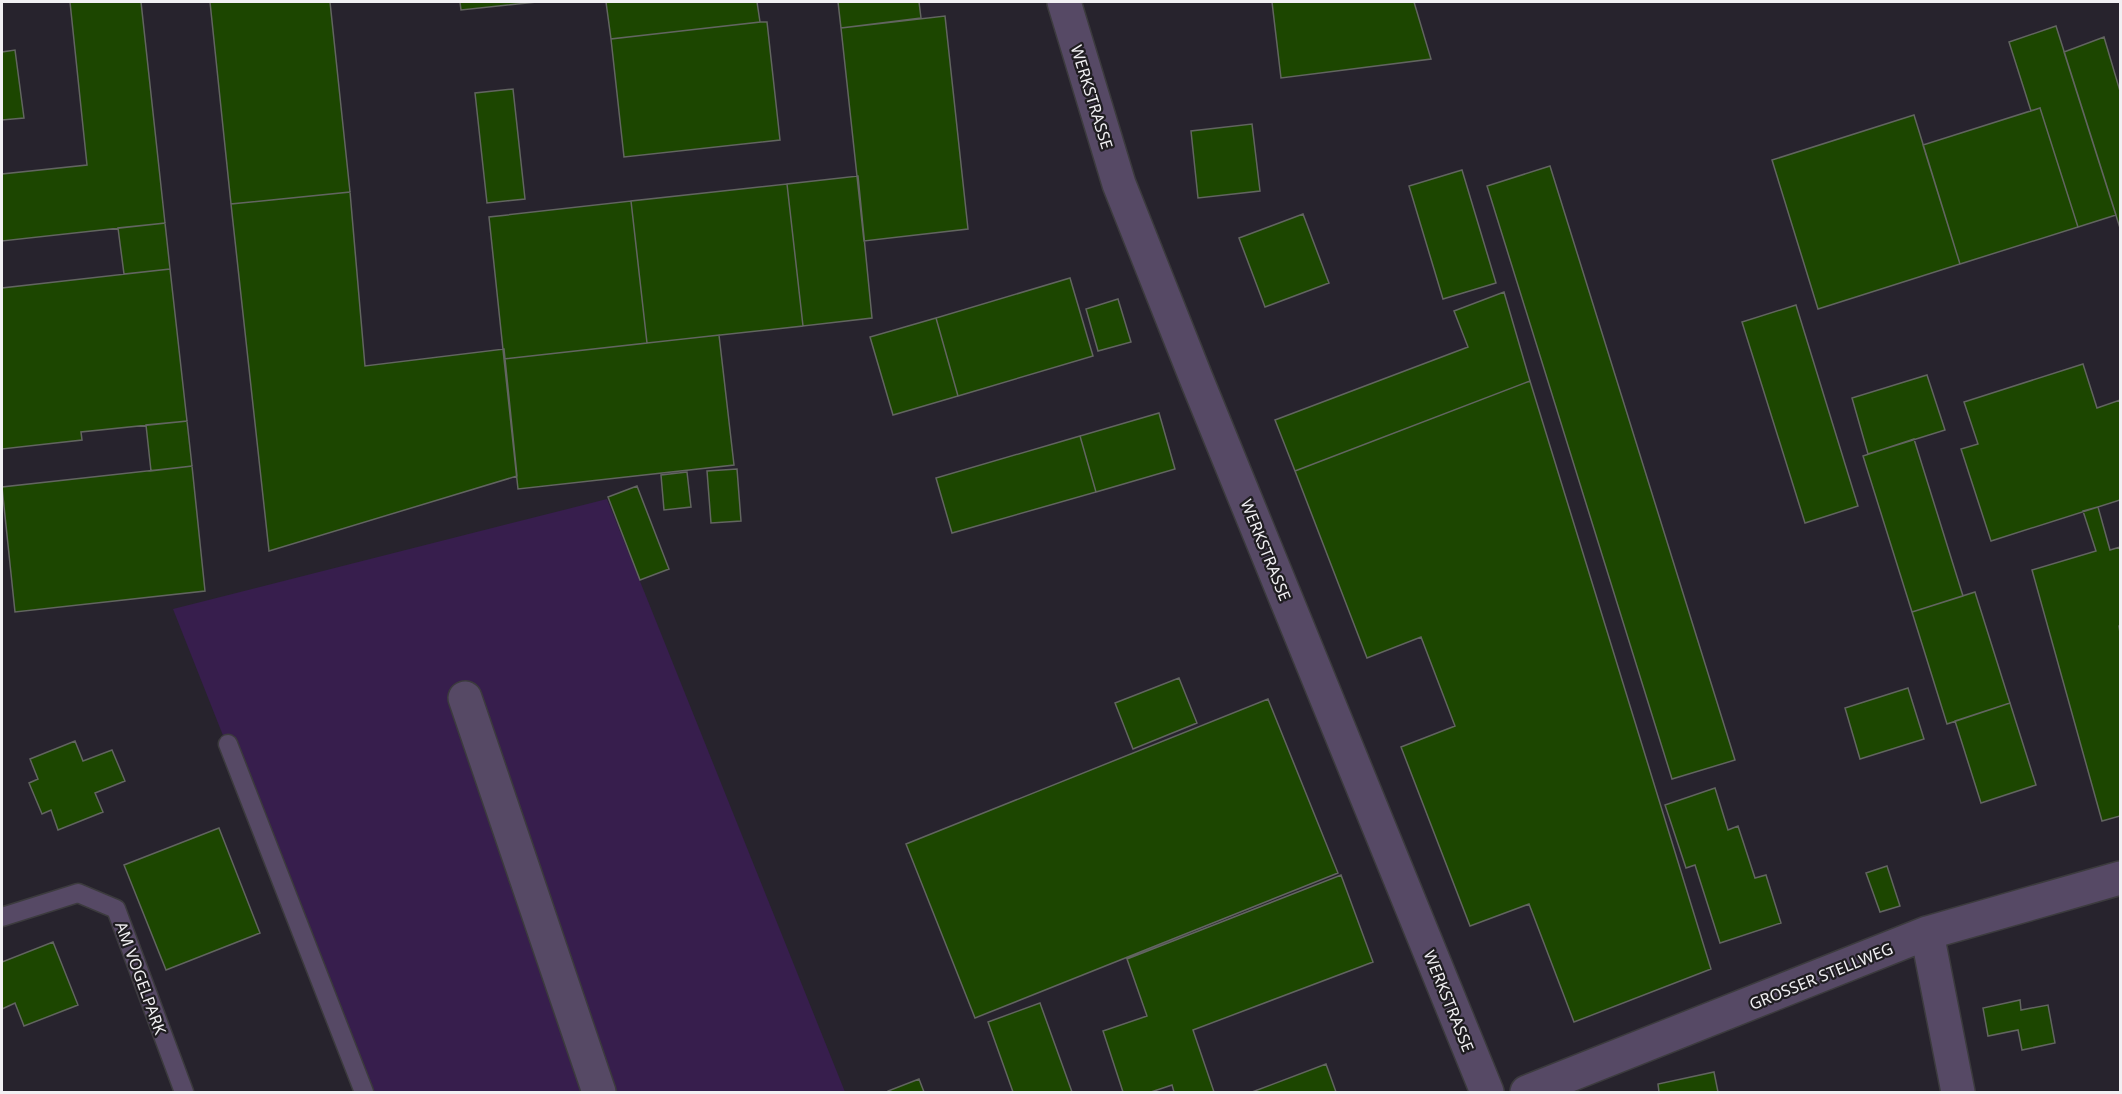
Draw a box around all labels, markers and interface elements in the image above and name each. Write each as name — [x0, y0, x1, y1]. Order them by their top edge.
street label: WERKSTRASSE — [1066, 42, 1118, 152]
street label: WERKSTRASSE — [1236, 496, 1296, 604]
street label: AM VOGELPARK — [110, 918, 172, 1038]
street label: GROSSER STELLWEG — [1746, 937, 1896, 1015]
street label: WERKSTRASSE — [1419, 947, 1479, 1055]

